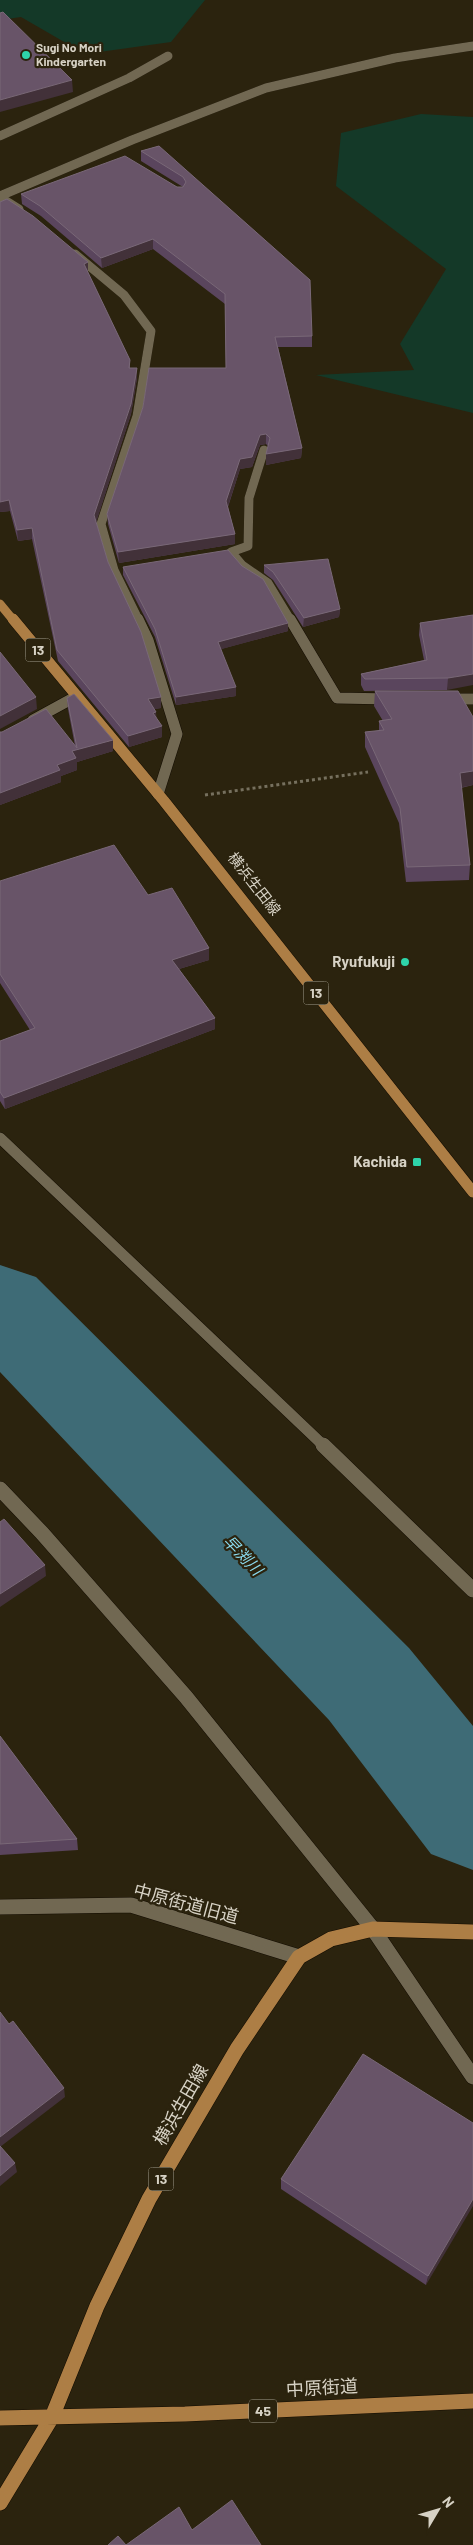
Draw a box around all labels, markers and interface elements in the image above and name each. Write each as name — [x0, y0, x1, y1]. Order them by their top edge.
place label: Sugi No Mori Kindergarten — [36, 40, 106, 68]
marker: Sugi No Mori Kindergarten — [20, 49, 32, 61]
road number: 13 — [26, 638, 50, 662]
street label: 横浜生田線 — [225, 848, 285, 918]
place label: Ryufukuji — [332, 952, 395, 970]
marker: Ryufukuji — [399, 956, 411, 968]
road number: 13 — [304, 981, 328, 1004]
place label: Kachida — [353, 1152, 407, 1170]
marker: Kachida — [411, 1156, 423, 1168]
water label: 早渕川 — [220, 1531, 268, 1580]
street label: 中原街道旧道 — [131, 1878, 241, 1928]
street label: 横浜生田線 — [148, 2060, 212, 2149]
road number: 13 — [148, 2168, 174, 2190]
street label: 中原街道 — [285, 2374, 358, 2400]
road number: 45 — [249, 2400, 277, 2422]
north arrow — [413, 2485, 463, 2535]
text: N — [439, 2493, 458, 2511]

